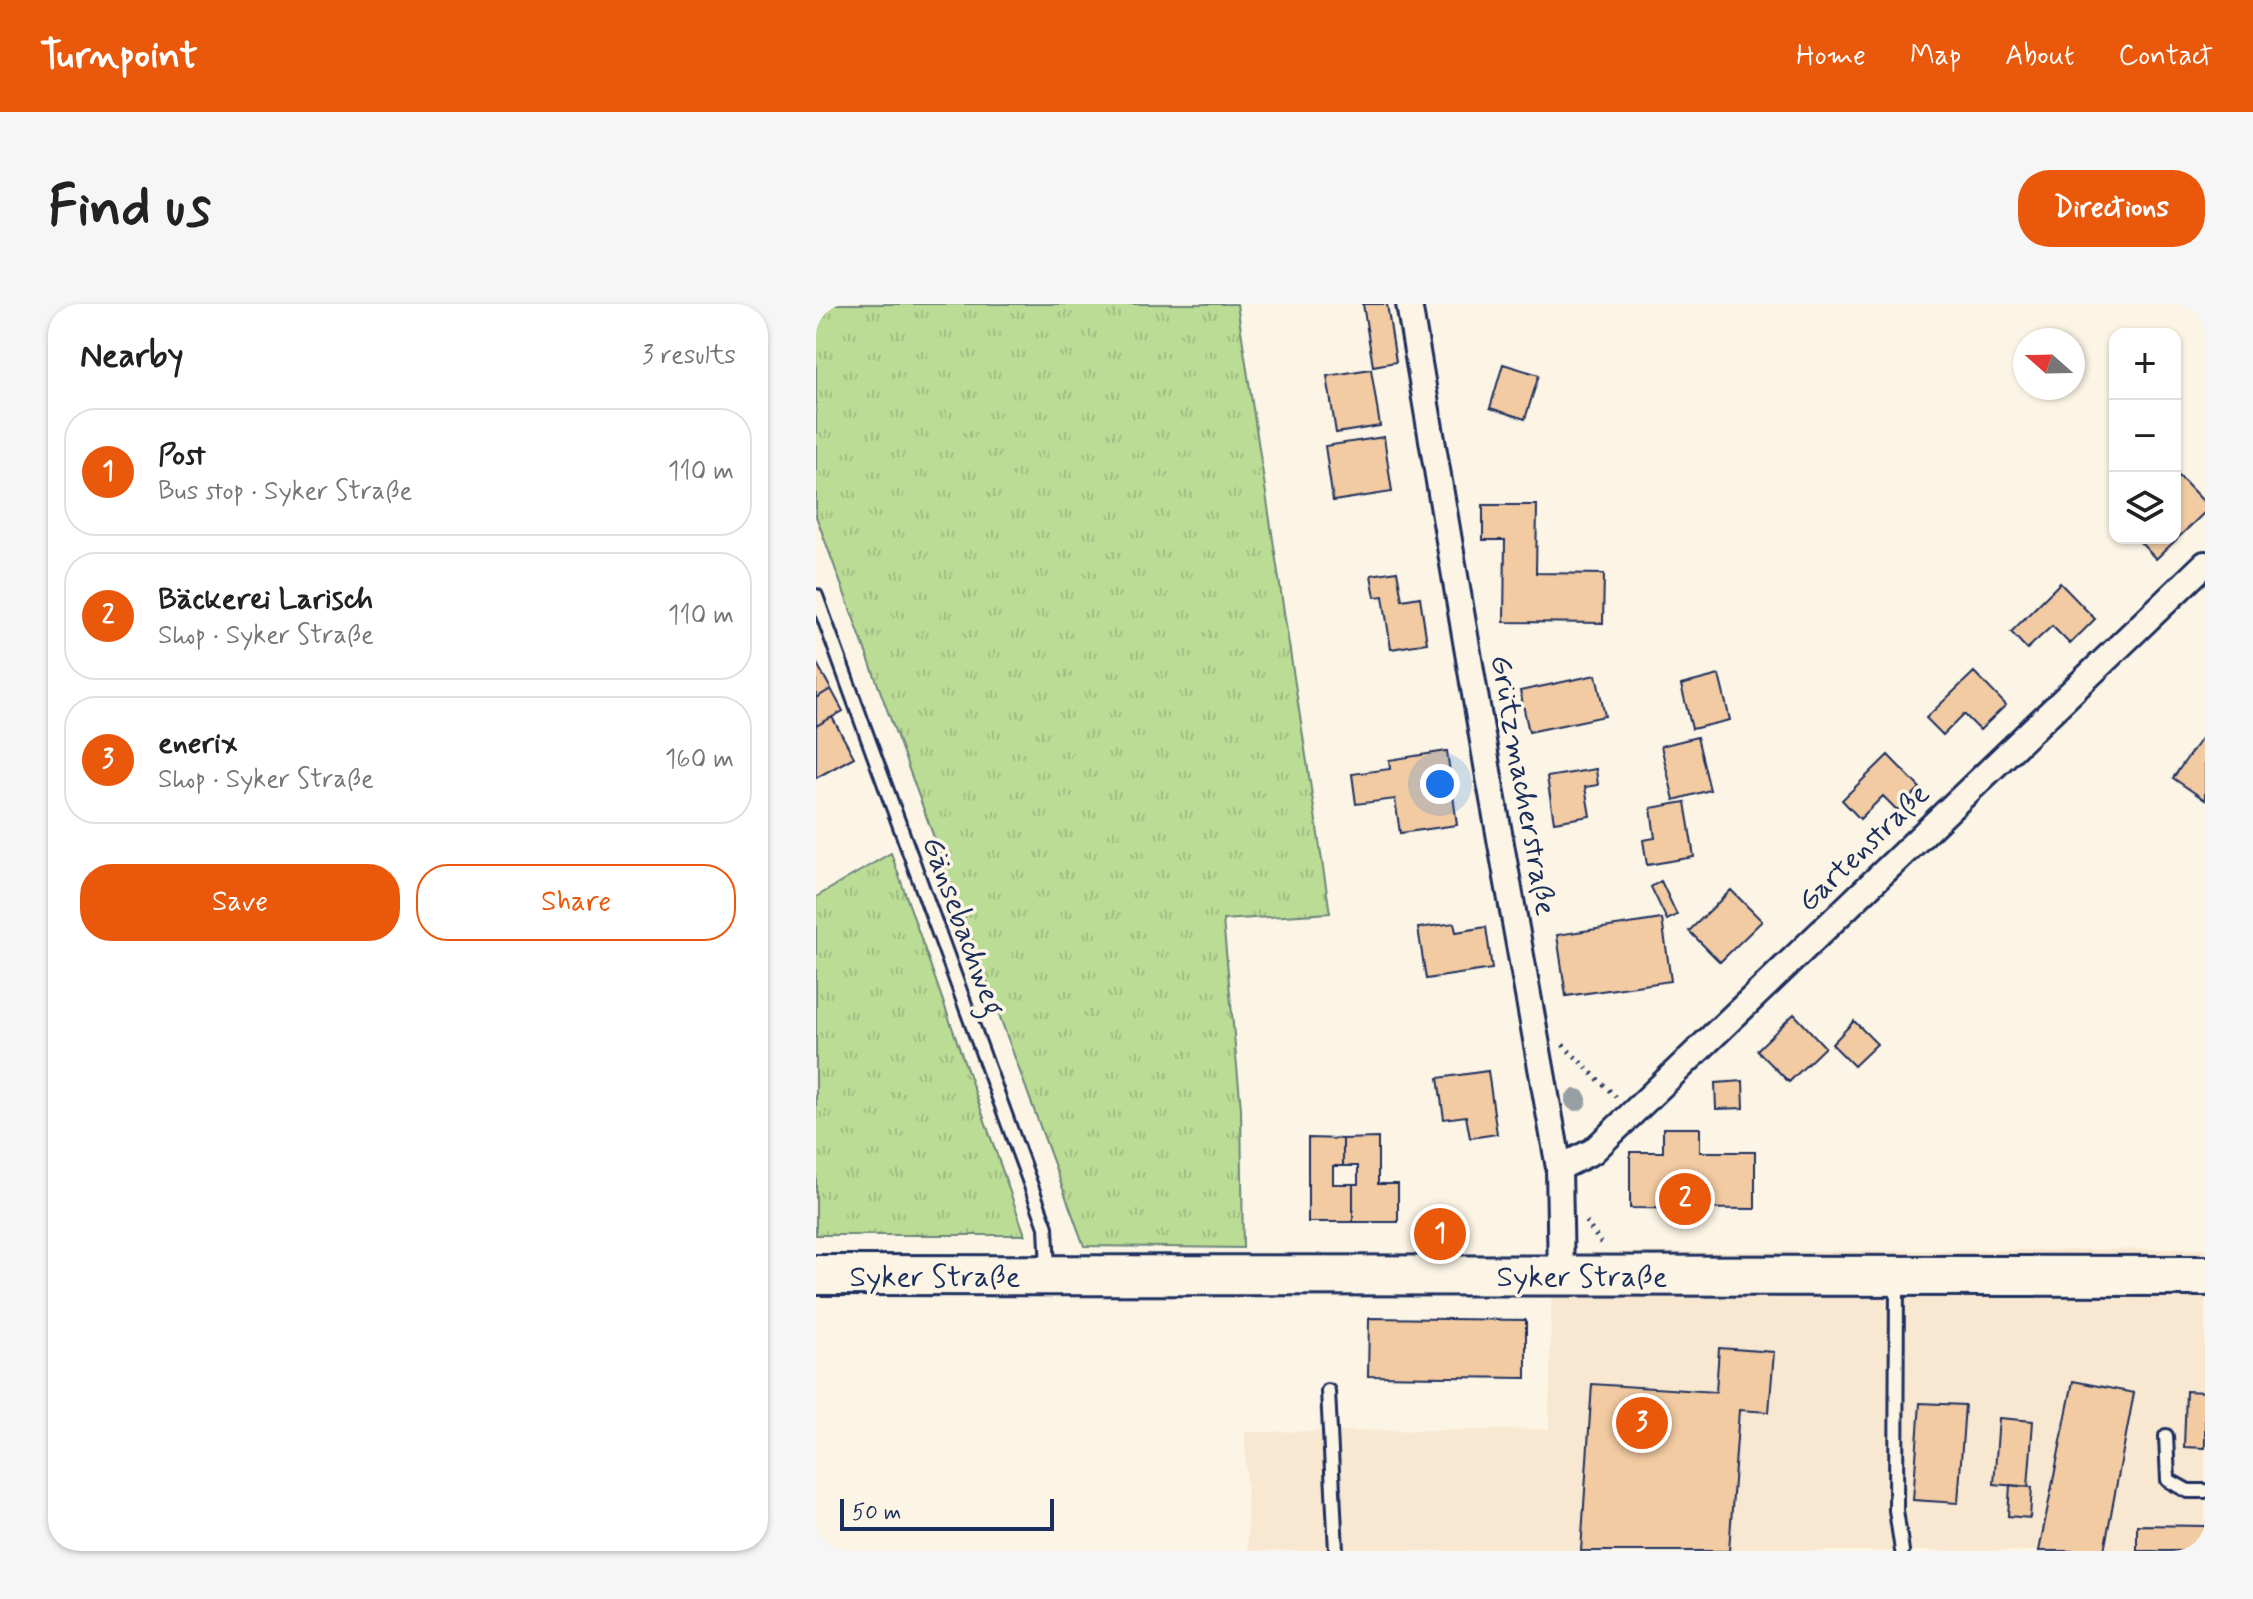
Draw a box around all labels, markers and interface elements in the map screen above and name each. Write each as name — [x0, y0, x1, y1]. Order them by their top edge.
text: Turnpoint — [40, 32, 198, 81]
text: Home — [1796, 38, 1866, 75]
text: Map — [1910, 38, 1961, 75]
text: About — [2005, 38, 2074, 75]
text: Contact — [2118, 38, 2213, 75]
button: Directions — [2018, 170, 2205, 247]
text: Find us — [48, 172, 211, 245]
north arrow — [2013, 328, 2085, 400]
map controls — [2109, 328, 2181, 544]
button: + — [2109, 328, 2181, 400]
text: Nearby — [80, 334, 184, 379]
text: 3 results — [642, 339, 736, 373]
button: − — [2109, 400, 2181, 472]
text: Post — [158, 436, 206, 475]
text: 1 — [102, 455, 114, 489]
text: 110 m — [668, 455, 734, 489]
button: layers — [2109, 472, 2181, 544]
text: Bus stop · Syker Straße — [158, 475, 412, 509]
text: Bäckerei Larisch — [158, 580, 373, 619]
text: 2 — [102, 599, 114, 633]
text: 110 m — [668, 599, 734, 633]
text: Shop · Syker Straße — [158, 619, 374, 653]
street label: Grützmacherstraße — [1480, 652, 1565, 919]
text: enerix — [158, 724, 237, 763]
text: 3 — [102, 743, 114, 777]
text: 160 m — [665, 743, 734, 777]
text: Shop · Syker Straße — [158, 763, 374, 797]
your location — [1420, 764, 1460, 804]
street label: Gartenstraße — [1790, 775, 1938, 921]
street label: Gänsebachweg — [909, 831, 1013, 1023]
button: Save — [80, 864, 400, 941]
button: Share — [416, 864, 736, 941]
pin: 2 — [1659, 1169, 1711, 1229]
pin: 1 — [1414, 1204, 1466, 1264]
street label: Syker Straße — [850, 1258, 1021, 1297]
street label: Syker Straße — [1497, 1258, 1668, 1297]
pin: 3 — [1616, 1393, 1668, 1453]
scale bar — [840, 1495, 1054, 1531]
text: 50 m — [852, 1499, 901, 1527]

